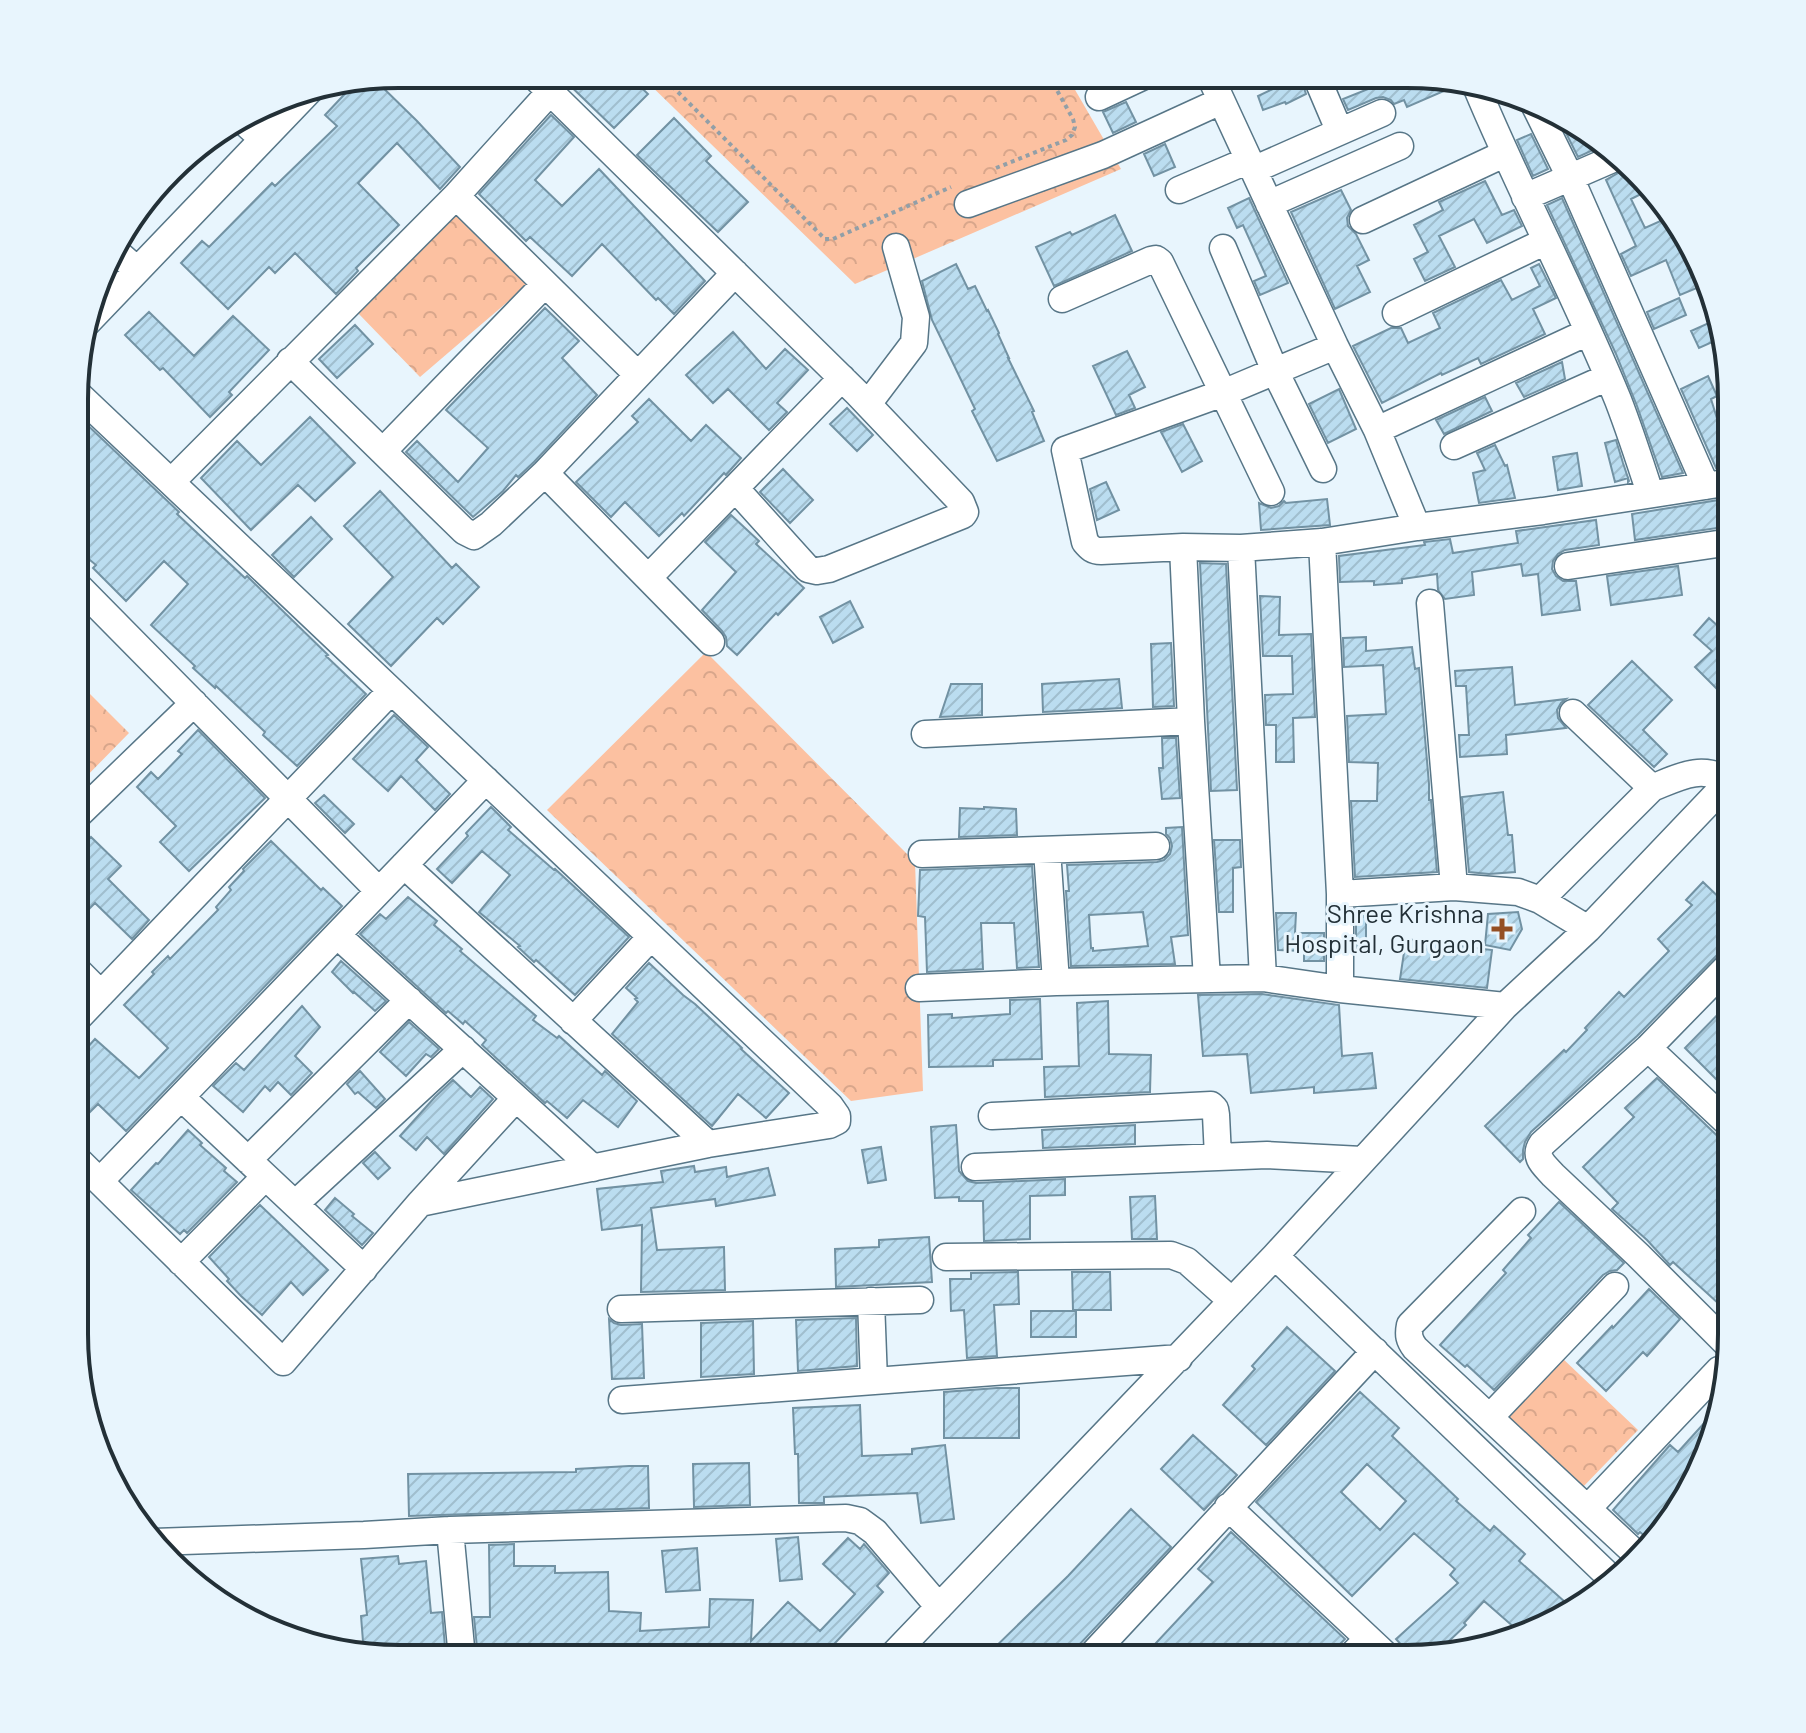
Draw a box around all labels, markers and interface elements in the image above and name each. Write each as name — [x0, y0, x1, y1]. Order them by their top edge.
place label: Shree Krishna Hospital, Gurgaon — [1284, 897, 1484, 958]
marker: Shree Krishna Hospital, Gurgaon — [1491, 918, 1513, 940]

